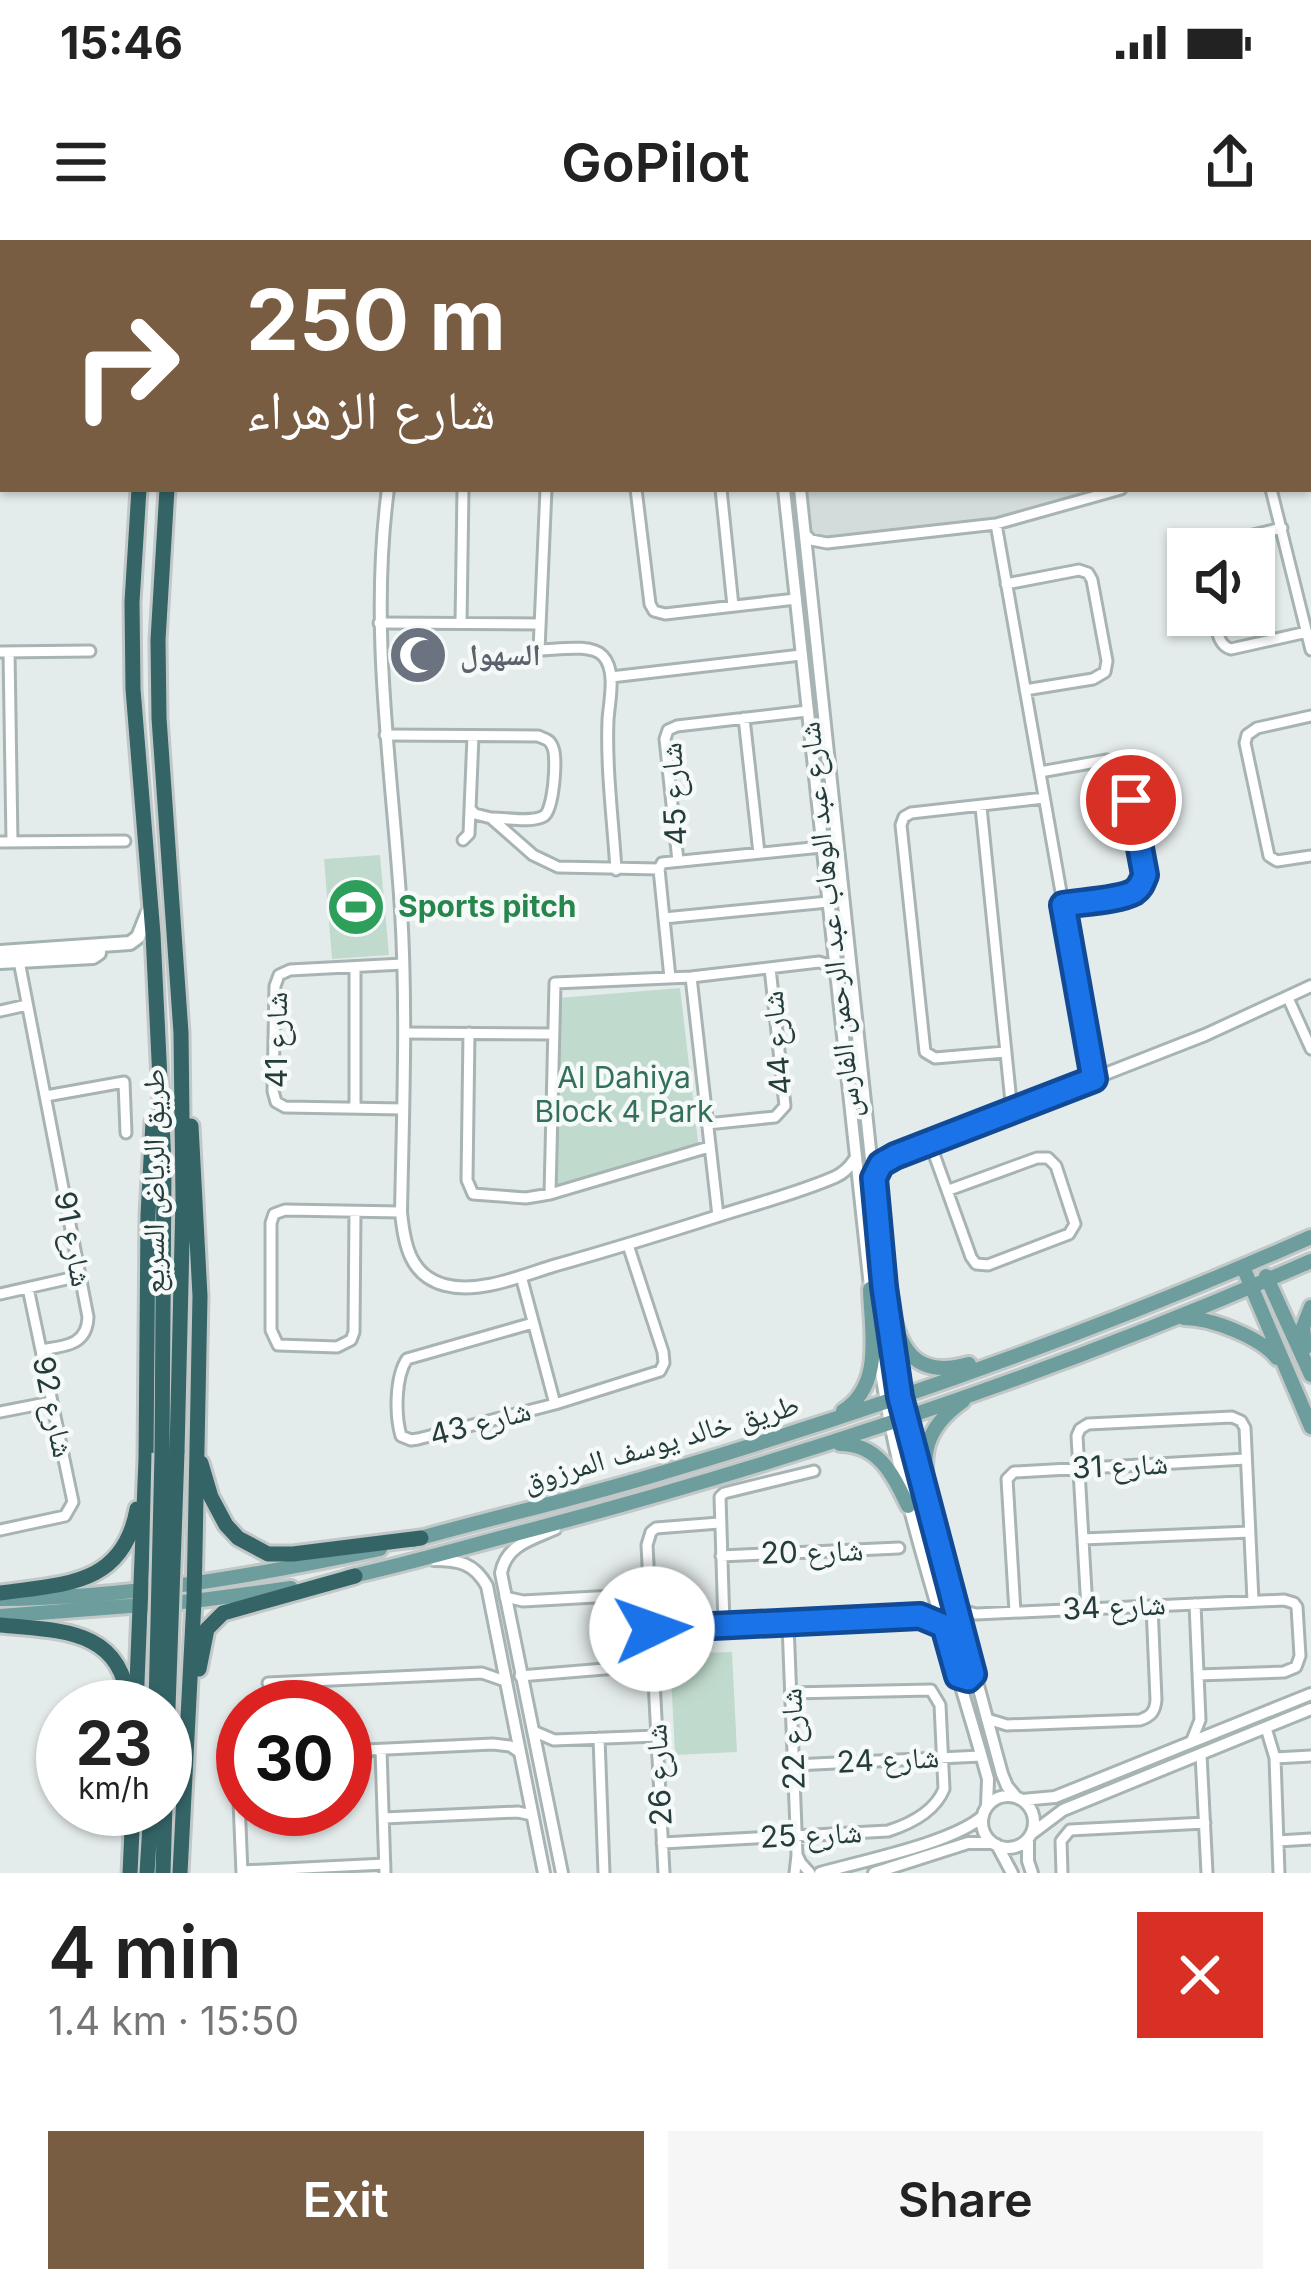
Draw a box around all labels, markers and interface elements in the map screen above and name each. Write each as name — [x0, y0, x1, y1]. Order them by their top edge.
text: 15:46 — [60, 15, 183, 70]
icon: menu — [48, 129, 114, 195]
icon: share — [1197, 129, 1263, 195]
text: GoPilot — [561, 130, 750, 195]
text: 250 m — [246, 269, 506, 370]
icon: right — [48, 288, 204, 444]
text: شارع الزهراء — [246, 377, 496, 442]
map controls — [1167, 528, 1275, 636]
button: sound — [1167, 528, 1275, 636]
mosque icon: السهول — [387, 624, 449, 686]
place label: السهول — [460, 636, 541, 673]
street label: شارع عبد الوهاب عبد الرحمن الفارس — [790, 720, 870, 1120]
street label: شارع 45 — [652, 742, 696, 846]
pin — [1080, 749, 1182, 851]
icon: arrive — [1098, 767, 1164, 833]
sports icon: Sports pitch — [325, 876, 387, 938]
place label: Sports pitch — [398, 888, 577, 924]
street label: شارع 44 — [754, 989, 800, 1097]
street label: شارع 41 — [258, 992, 296, 1088]
park label: Al Dahiya Block 4 Park — [535, 1059, 714, 1129]
street label: طريق الرياض السريع — [135, 1069, 173, 1293]
street label: شارع 91 — [45, 1188, 101, 1290]
street label: شارع 92 — [24, 1353, 82, 1461]
street label: طريق خالد يوسف المرزوق — [518, 1385, 803, 1500]
street label: شارع 43 — [425, 1391, 535, 1455]
street label: شارع 31 — [1071, 1445, 1169, 1487]
street label: شارع 20 — [760, 1531, 864, 1573]
position arrow — [589, 1566, 715, 1692]
street label: شارع 34 — [1061, 1585, 1167, 1629]
speed limit sign: 30 — [216, 1680, 372, 1836]
street label: شارع 22 — [772, 1687, 814, 1791]
text: 23 — [76, 1707, 152, 1779]
street label: شارع 26 — [637, 1723, 681, 1827]
street label: شارع 24 — [836, 1738, 940, 1782]
text: km/h — [78, 1770, 150, 1806]
street label: شارع 25 — [759, 1813, 863, 1857]
text: 4 min — [48, 1908, 242, 1995]
button: close — [1137, 1912, 1263, 2038]
text: 1.4 km · 15:50 — [48, 1997, 299, 2044]
button: Exit — [48, 2131, 644, 2269]
button: Share — [668, 2131, 1263, 2269]

